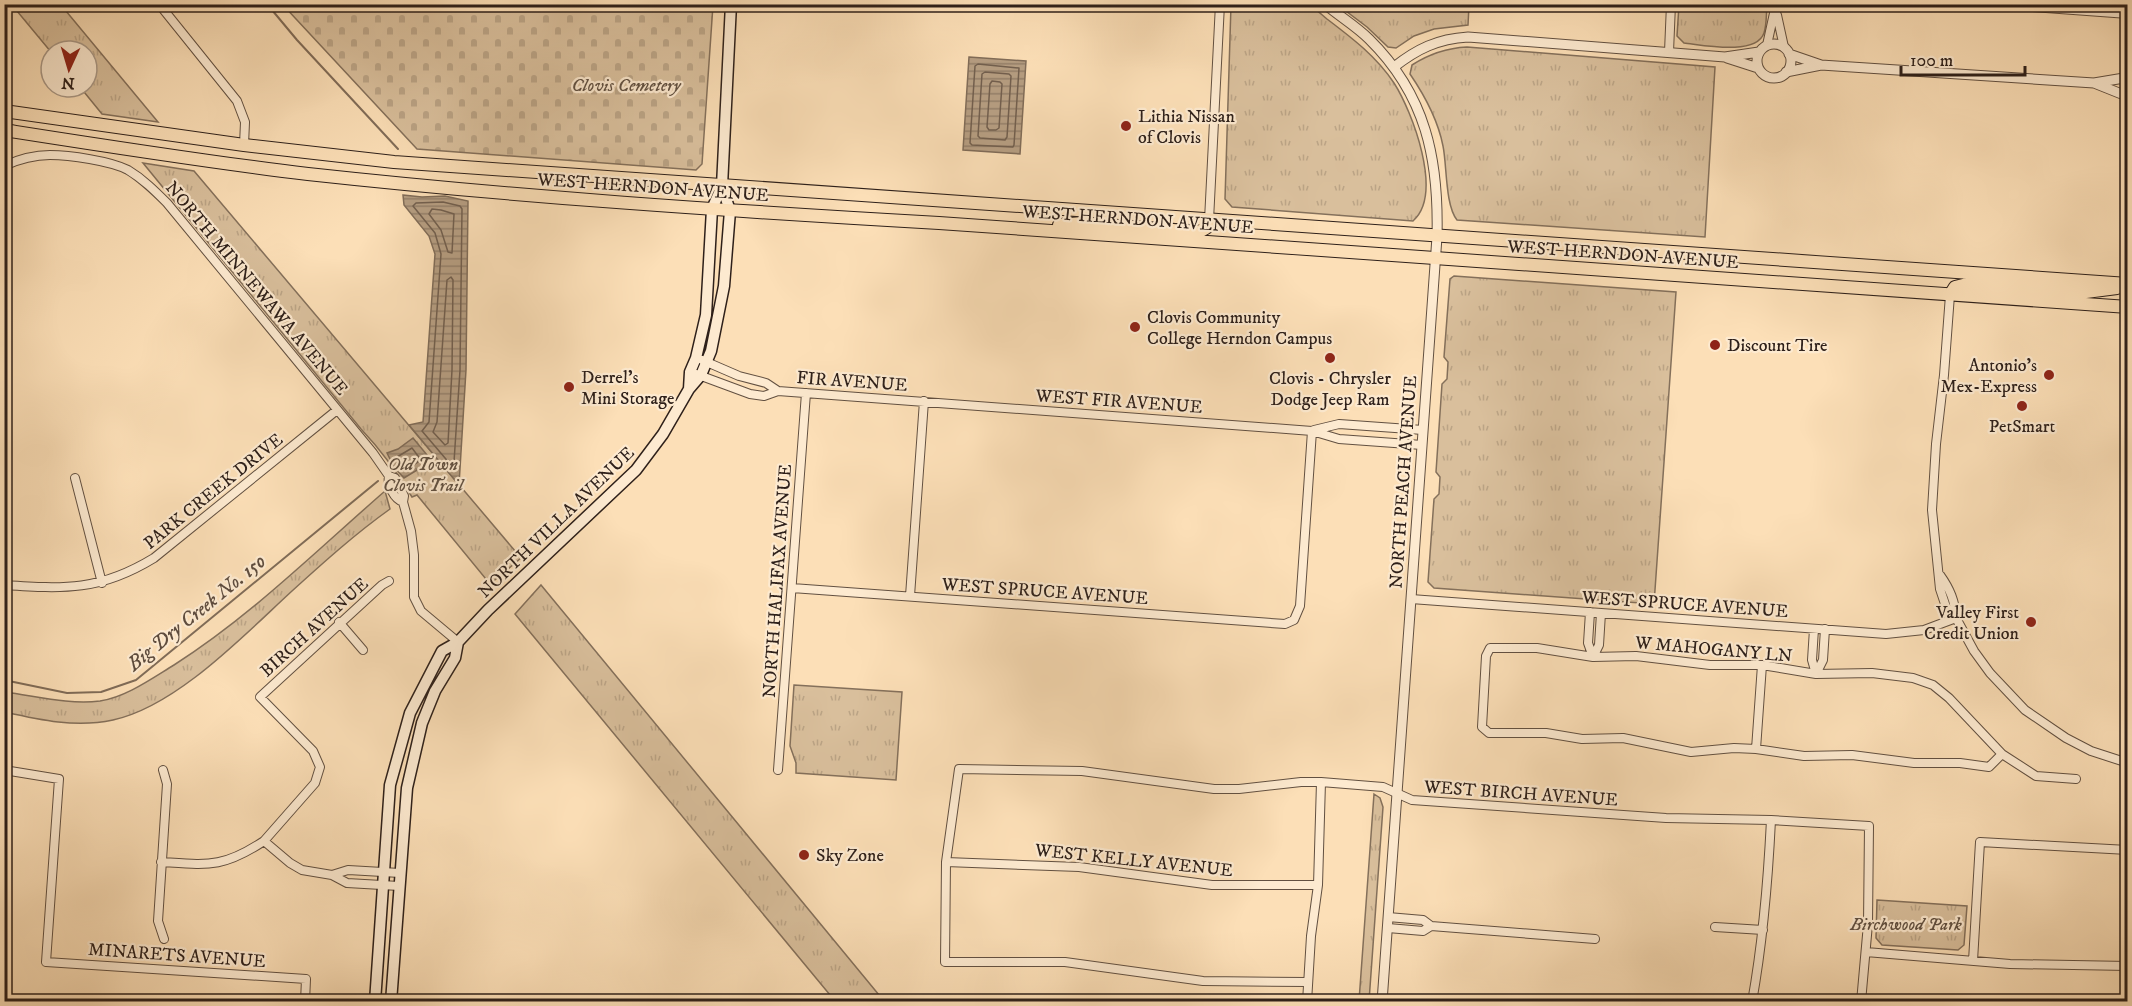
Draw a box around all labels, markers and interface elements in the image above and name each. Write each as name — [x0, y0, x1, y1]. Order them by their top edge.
north arrow — [39, 39, 99, 99]
scale bar — [1901, 39, 2026, 77]
text: 100 m — [1910, 50, 1953, 72]
text: N — [61, 73, 75, 93]
park label: Clovis Cemetery — [571, 75, 681, 97]
place label: Lithia Nissan of Clovis — [1138, 106, 1236, 149]
marker: Lithia Nissan of Clovis — [1119, 119, 1133, 133]
street label: WEST HERNDON AVENUE — [536, 169, 770, 207]
street label: NORTH MINNEWAWA AVENUE — [160, 177, 352, 400]
street label: WEST HERNDON AVENUE — [1021, 201, 1255, 239]
street label: WEST HERNDON AVENUE — [1506, 236, 1740, 274]
place label: Clovis Community College Herndon Campus — [1147, 307, 1332, 350]
marker: Clovis Community College Herndon Campus — [1128, 320, 1142, 334]
place label: Discount Tire — [1727, 335, 1828, 357]
marker: Discount Tire — [1708, 338, 1722, 352]
marker: Clovis - Chrysler Dodge Jeep Ram — [1323, 351, 1337, 365]
place label: Antonio's Mex-Express — [1940, 355, 2037, 398]
place label: Derrel's Mini Storage — [581, 367, 674, 410]
street label: FIR AVENUE — [796, 367, 908, 397]
place label: Clovis - Chrysler Dodge Jeep Ram — [1269, 368, 1391, 411]
marker: Antonio's Mex-Express — [2042, 368, 2056, 382]
street label: NORTH PEACH AVENUE — [1386, 374, 1422, 589]
marker: Derrel's Mini Storage — [562, 380, 576, 394]
street label: WEST FIR AVENUE — [1034, 385, 1203, 419]
marker: PetSmart — [2015, 399, 2029, 413]
place label: PetSmart — [1989, 416, 2055, 438]
street label: PARK CREEK DRIVE — [140, 429, 288, 555]
street label: NORTH VILLA AVENUE — [474, 442, 640, 603]
park label: Old Town Clovis Trail — [383, 454, 465, 497]
street label: NORTH HALIFAX AVENUE — [759, 463, 797, 699]
water label: Big Dry Creek No. 150 — [122, 549, 271, 677]
street label: BIRCH AVENUE — [256, 573, 374, 682]
street label: WEST SPRUCE AVENUE — [940, 574, 1149, 610]
street label: WEST SPRUCE AVENUE — [1580, 587, 1789, 623]
place label: Valley First Credit Union — [1924, 602, 2020, 645]
marker: Valley First Credit Union — [2024, 615, 2038, 629]
street label: W MAHOGANY LN — [1633, 632, 1794, 668]
street label: WEST BIRCH AVENUE — [1422, 776, 1619, 812]
street label: WEST KELLY AVENUE — [1033, 840, 1234, 882]
place label: Sky Zone — [816, 845, 884, 867]
marker: Sky Zone — [797, 848, 811, 862]
park label: Birchwood Park — [1849, 914, 1962, 936]
street label: MINARETS AVENUE — [87, 939, 267, 973]

